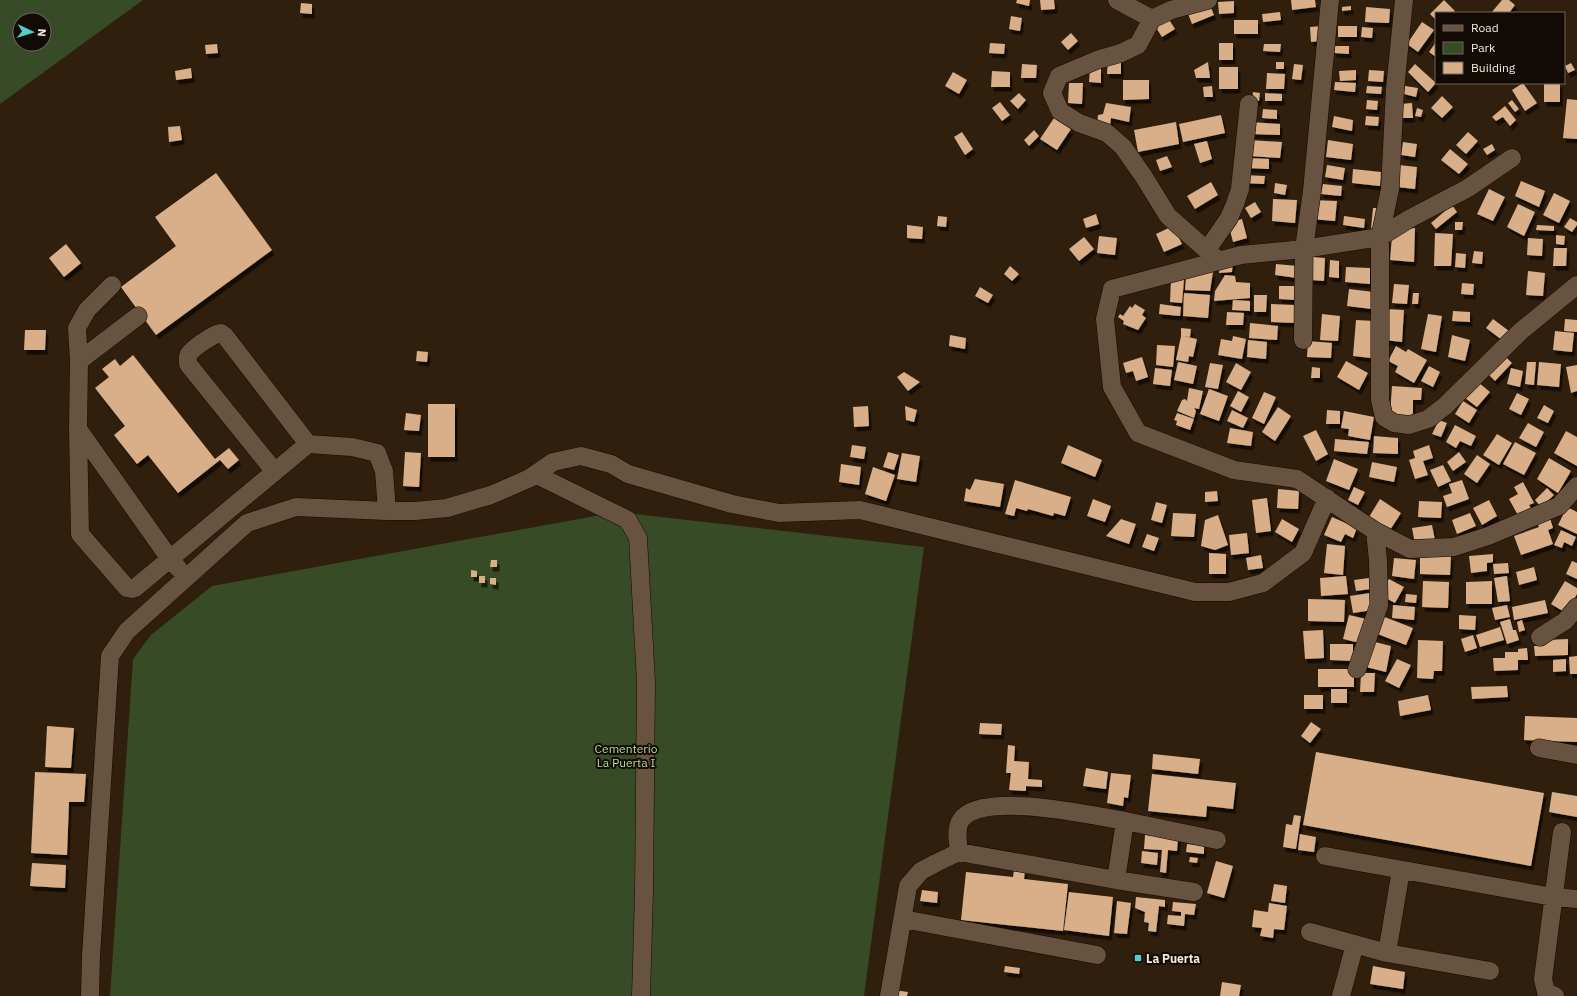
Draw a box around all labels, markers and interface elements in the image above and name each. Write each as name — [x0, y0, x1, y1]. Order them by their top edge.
north arrow — [12, 12, 52, 52]
legend — [1435, 12, 1565, 84]
text: Road — [1471, 20, 1499, 35]
text: N — [35, 28, 49, 37]
text: Park — [1471, 40, 1496, 55]
text: Building — [1471, 60, 1516, 75]
park label: Cementerio La Puerta I — [595, 741, 658, 770]
place label: La Puerta — [1146, 951, 1200, 966]
marker: La Puerta — [1133, 953, 1143, 963]

